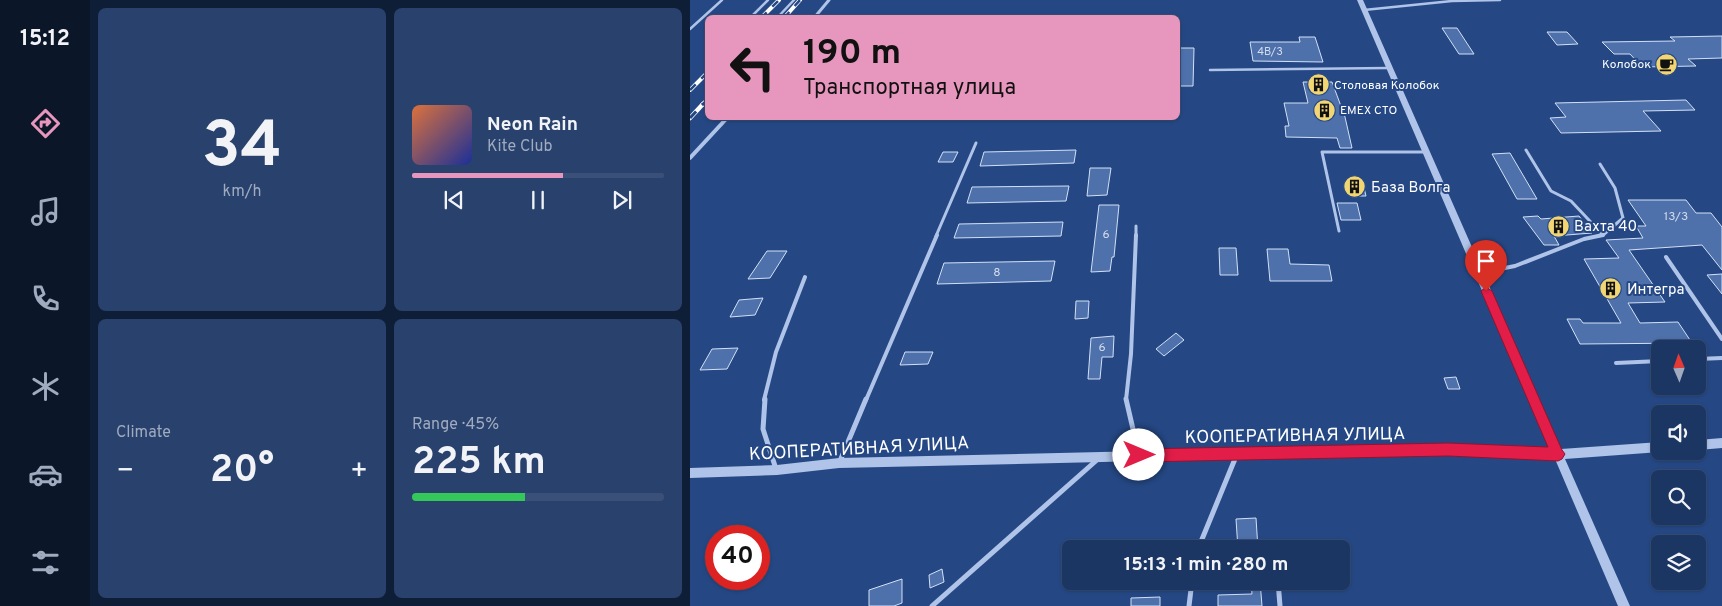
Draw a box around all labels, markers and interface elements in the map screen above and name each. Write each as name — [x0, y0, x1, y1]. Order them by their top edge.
text: 15:12 — [20, 26, 70, 53]
text: 190 m — [803, 32, 901, 76]
icon: left — [720, 35, 785, 100]
house number: 4В/3 — [1257, 45, 1283, 59]
cafe icon: Колобок — [1655, 52, 1679, 76]
place label: Колобок — [1602, 57, 1651, 73]
building icon: Столовая Колобок — [1306, 73, 1330, 97]
text: Транспортная улица — [803, 75, 1016, 102]
place label: Столовая Колобок — [1334, 78, 1440, 94]
building icon: EMEX СТО — [1312, 98, 1336, 122]
place label: EMEX СТО — [1340, 103, 1397, 119]
icon: directions — [28, 106, 63, 141]
text: 34 — [202, 108, 282, 190]
text: Neon Rain — [487, 113, 578, 137]
text: Kite Club — [487, 137, 552, 157]
building icon: База Волга — [1343, 175, 1367, 199]
place label: База Волга — [1371, 179, 1450, 198]
text: km/h — [223, 182, 261, 202]
icon: previous — [440, 186, 468, 214]
icon: pause — [524, 186, 552, 214]
icon: next — [608, 186, 636, 214]
icon: music — [28, 194, 63, 229]
house number: 13/3 — [1664, 209, 1688, 225]
building icon: Вахта 40 — [1546, 214, 1570, 238]
place label: Вахта 40 — [1574, 218, 1637, 237]
house number: 6 — [1102, 227, 1110, 243]
pin — [1465, 240, 1507, 291]
icon: arrive — [1472, 247, 1500, 275]
house number: 8 — [993, 265, 1001, 281]
building icon: Интегра — [1599, 277, 1623, 301]
icon: phone — [28, 281, 63, 316]
place label: Интегра — [1627, 281, 1684, 300]
house number: 6 — [1098, 340, 1106, 356]
north arrow — [1651, 340, 1706, 395]
map controls — [1651, 340, 1706, 590]
icon: climate — [28, 369, 63, 404]
button: sound — [1651, 405, 1706, 460]
text: Range · 45% — [412, 415, 499, 435]
text: Climate — [116, 423, 171, 443]
street label: КООПЕРАТИВНАЯ УЛИЦА — [1185, 423, 1406, 450]
position arrow — [1112, 428, 1164, 480]
street label: КООПЕРАТИВНАЯ УЛИЦА — [748, 432, 970, 467]
text: 225 km — [412, 439, 546, 488]
text: 20° — [210, 447, 274, 496]
text: − — [116, 454, 134, 490]
text: + — [350, 454, 368, 490]
icon: car — [28, 457, 63, 492]
button: search — [1651, 470, 1706, 525]
speed limit sign: 40 — [705, 525, 770, 590]
button: layers — [1651, 535, 1706, 590]
icon: filters — [28, 545, 63, 580]
text: 15:13 · 1 min · 280 m — [1124, 553, 1288, 577]

